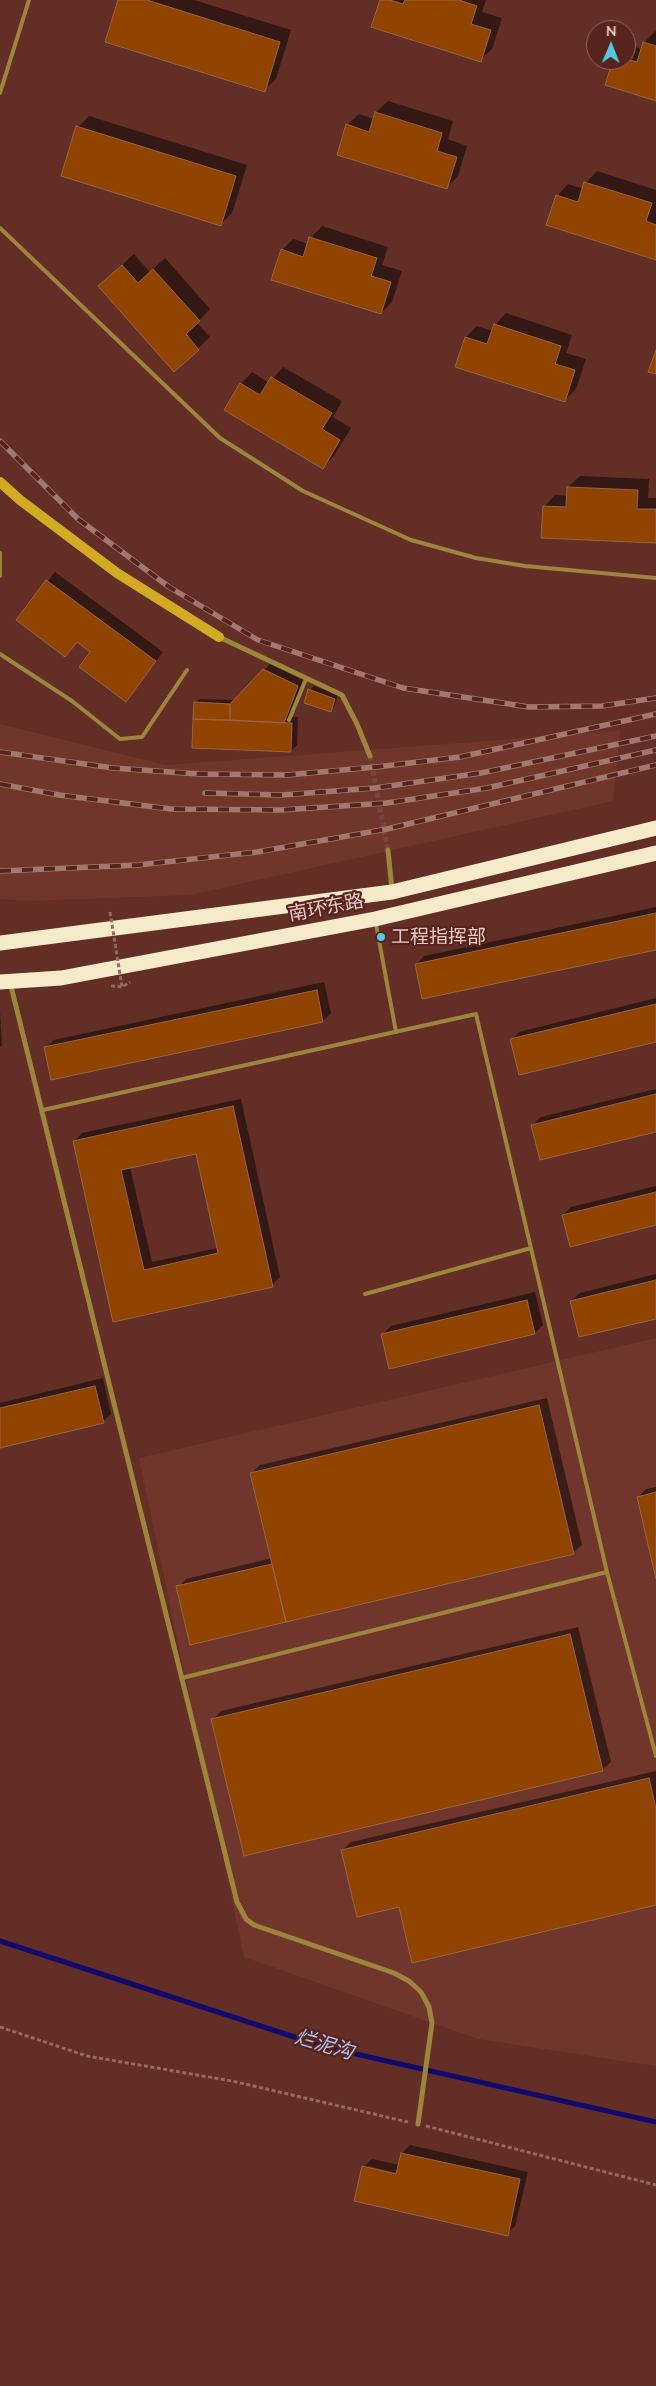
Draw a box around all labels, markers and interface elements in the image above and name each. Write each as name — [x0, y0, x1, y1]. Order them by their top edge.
north arrow — [586, 20, 636, 70]
text: N — [606, 22, 617, 40]
street label: 南环东路 — [287, 890, 365, 926]
place label: 工程指挥部 — [391, 926, 486, 948]
marker: 工程指挥部 — [375, 931, 387, 943]
water label: 烂泥沟 — [292, 2025, 356, 2065]

